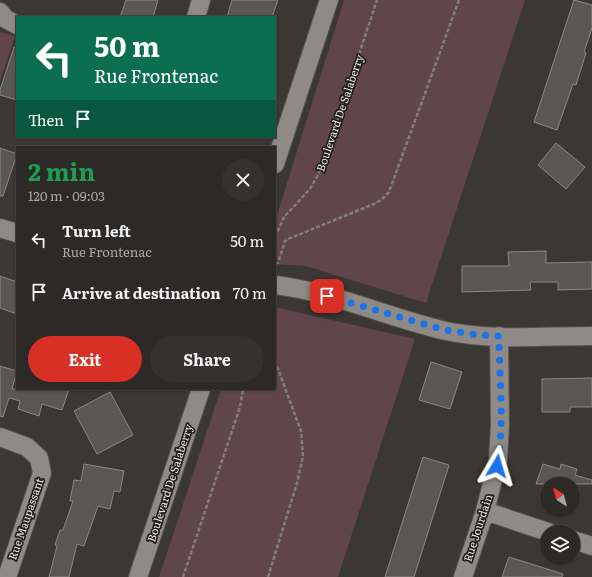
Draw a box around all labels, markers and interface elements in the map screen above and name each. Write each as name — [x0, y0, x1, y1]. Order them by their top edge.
text: 50 m — [94, 24, 160, 66]
icon: left — [28, 32, 80, 84]
street label: Boulevard De Salaberry — [311, 51, 367, 173]
text: Rue Frontenac — [94, 62, 218, 89]
text: Then — [28, 108, 64, 131]
icon: arrive — [72, 108, 94, 130]
text: 2 min — [28, 153, 95, 188]
button: close — [222, 159, 264, 201]
text: 120 m · 09:03 — [28, 186, 105, 205]
text: Turn left — [62, 219, 131, 242]
icon: left — [28, 229, 50, 251]
text: 50 m — [230, 229, 264, 252]
text: Rue Frontenac — [62, 242, 152, 261]
pin — [310, 279, 344, 313]
icon: arrive — [28, 281, 50, 303]
text: Arrive at destination — [62, 281, 221, 304]
text: 70 m — [233, 281, 266, 304]
icon: arrive — [316, 285, 338, 307]
button: Exit — [28, 336, 142, 382]
button: Share — [150, 336, 264, 382]
street label: Boulevard De Salaberry — [142, 421, 196, 544]
position arrow — [476, 445, 518, 487]
street label: Rue Maupassant — [4, 475, 47, 562]
north arrow — [540, 477, 580, 517]
map controls — [540, 477, 580, 565]
street label: Rue Jourdain — [459, 492, 495, 564]
button: layers — [540, 525, 580, 565]

